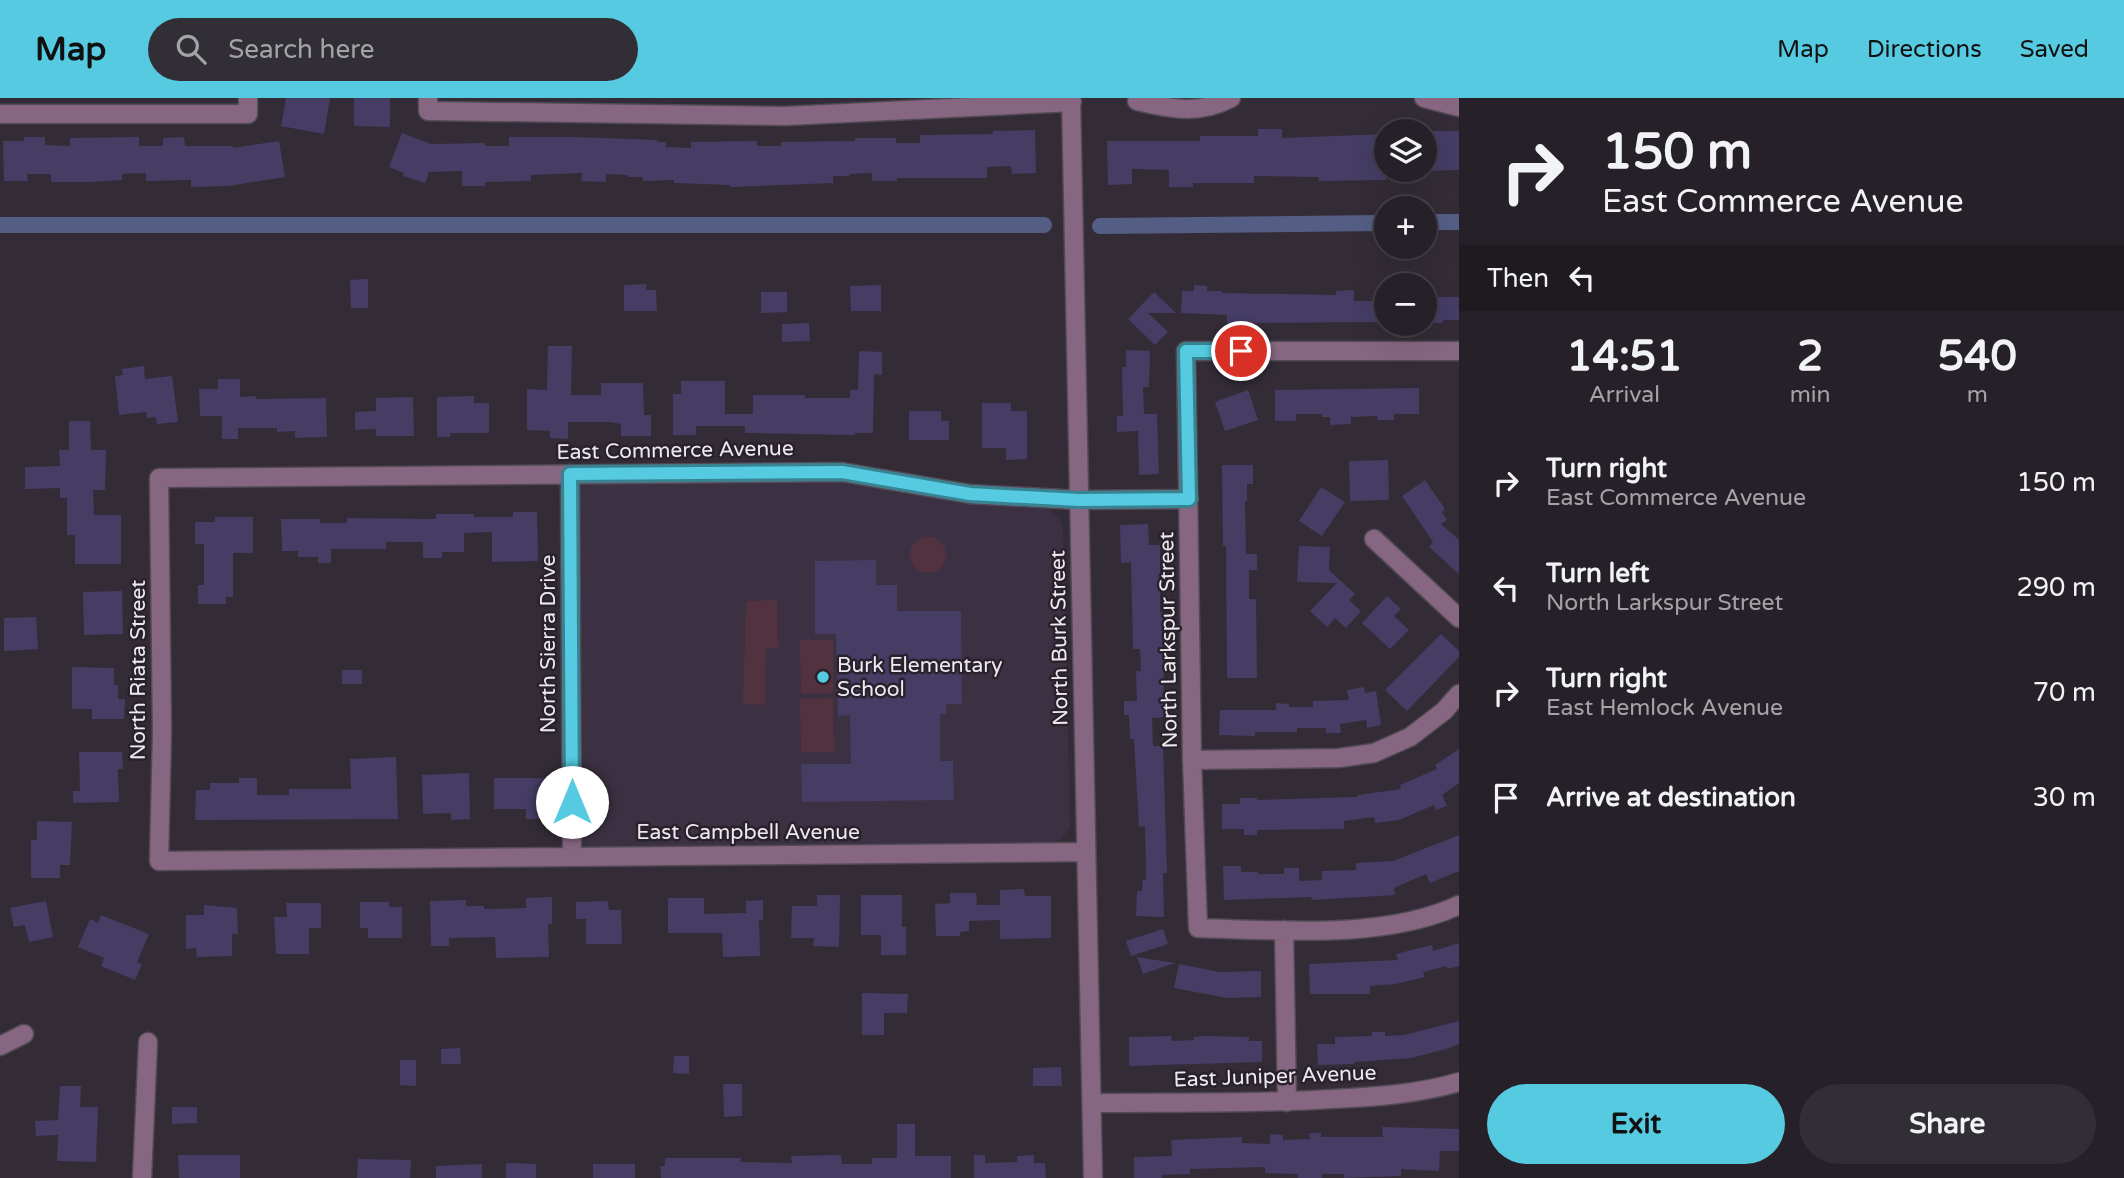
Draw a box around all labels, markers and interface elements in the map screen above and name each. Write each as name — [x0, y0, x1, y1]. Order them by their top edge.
search box — [148, 18, 638, 81]
text: Map — [35, 30, 106, 69]
icon: search — [172, 30, 210, 68]
text: Search here — [228, 34, 374, 65]
text: Map — [1777, 35, 1829, 64]
text: Directions — [1867, 35, 1982, 64]
text: Saved — [2020, 35, 2089, 64]
map controls — [1374, 119, 1437, 336]
button: layers — [1374, 119, 1437, 182]
text: 150 m — [1602, 123, 1752, 182]
icon: right — [1487, 126, 1578, 217]
text: East Commerce Avenue — [1602, 183, 1964, 221]
button: + — [1374, 196, 1437, 259]
icon: left — [1563, 259, 1601, 297]
text: Then — [1487, 263, 1549, 294]
button: − — [1374, 273, 1437, 336]
pin — [1211, 321, 1271, 381]
text: 14:51 — [1566, 331, 1683, 382]
text: 2 — [1797, 331, 1823, 382]
text: 540 — [1938, 331, 2017, 382]
icon: arrive — [1222, 332, 1260, 370]
text: Arrival — [1589, 381, 1660, 409]
text: min — [1790, 381, 1831, 409]
text: m — [1967, 381, 1988, 409]
street label: East Commerce Avenue — [556, 436, 794, 465]
text: Turn right — [1546, 453, 1667, 484]
icon: right — [1487, 464, 1525, 502]
text: 150 m — [2016, 467, 2096, 498]
text: East Commerce Avenue — [1546, 484, 1806, 512]
street label: North Larkspur Street — [1154, 532, 1183, 748]
street label: North Burk Street — [1045, 550, 1074, 726]
street label: North Sierra Drive — [536, 555, 561, 733]
text: Turn left — [1546, 558, 1649, 589]
icon: left — [1487, 569, 1525, 607]
text: 290 m — [2016, 572, 2096, 603]
street label: North Riata Street — [126, 580, 151, 760]
text: North Larkspur Street — [1546, 589, 1783, 617]
place label: Burk Elementary School — [837, 653, 1003, 702]
text: Turn right — [1546, 663, 1667, 694]
marker: Burk Elementary School — [815, 669, 831, 685]
icon: right — [1487, 674, 1525, 712]
text: 70 m — [2033, 677, 2096, 708]
text: East Hemlock Avenue — [1546, 694, 1783, 722]
position arrow — [535, 765, 609, 839]
icon: arrive — [1487, 779, 1525, 817]
text: Arrive at destination — [1546, 782, 1796, 813]
text: 30 m — [2033, 782, 2096, 813]
street label: East Campbell Avenue — [636, 820, 860, 845]
street label: East Juniper Avenue — [1173, 1060, 1377, 1093]
button: Exit — [1487, 1084, 1785, 1164]
button: Share — [1799, 1084, 2096, 1164]

